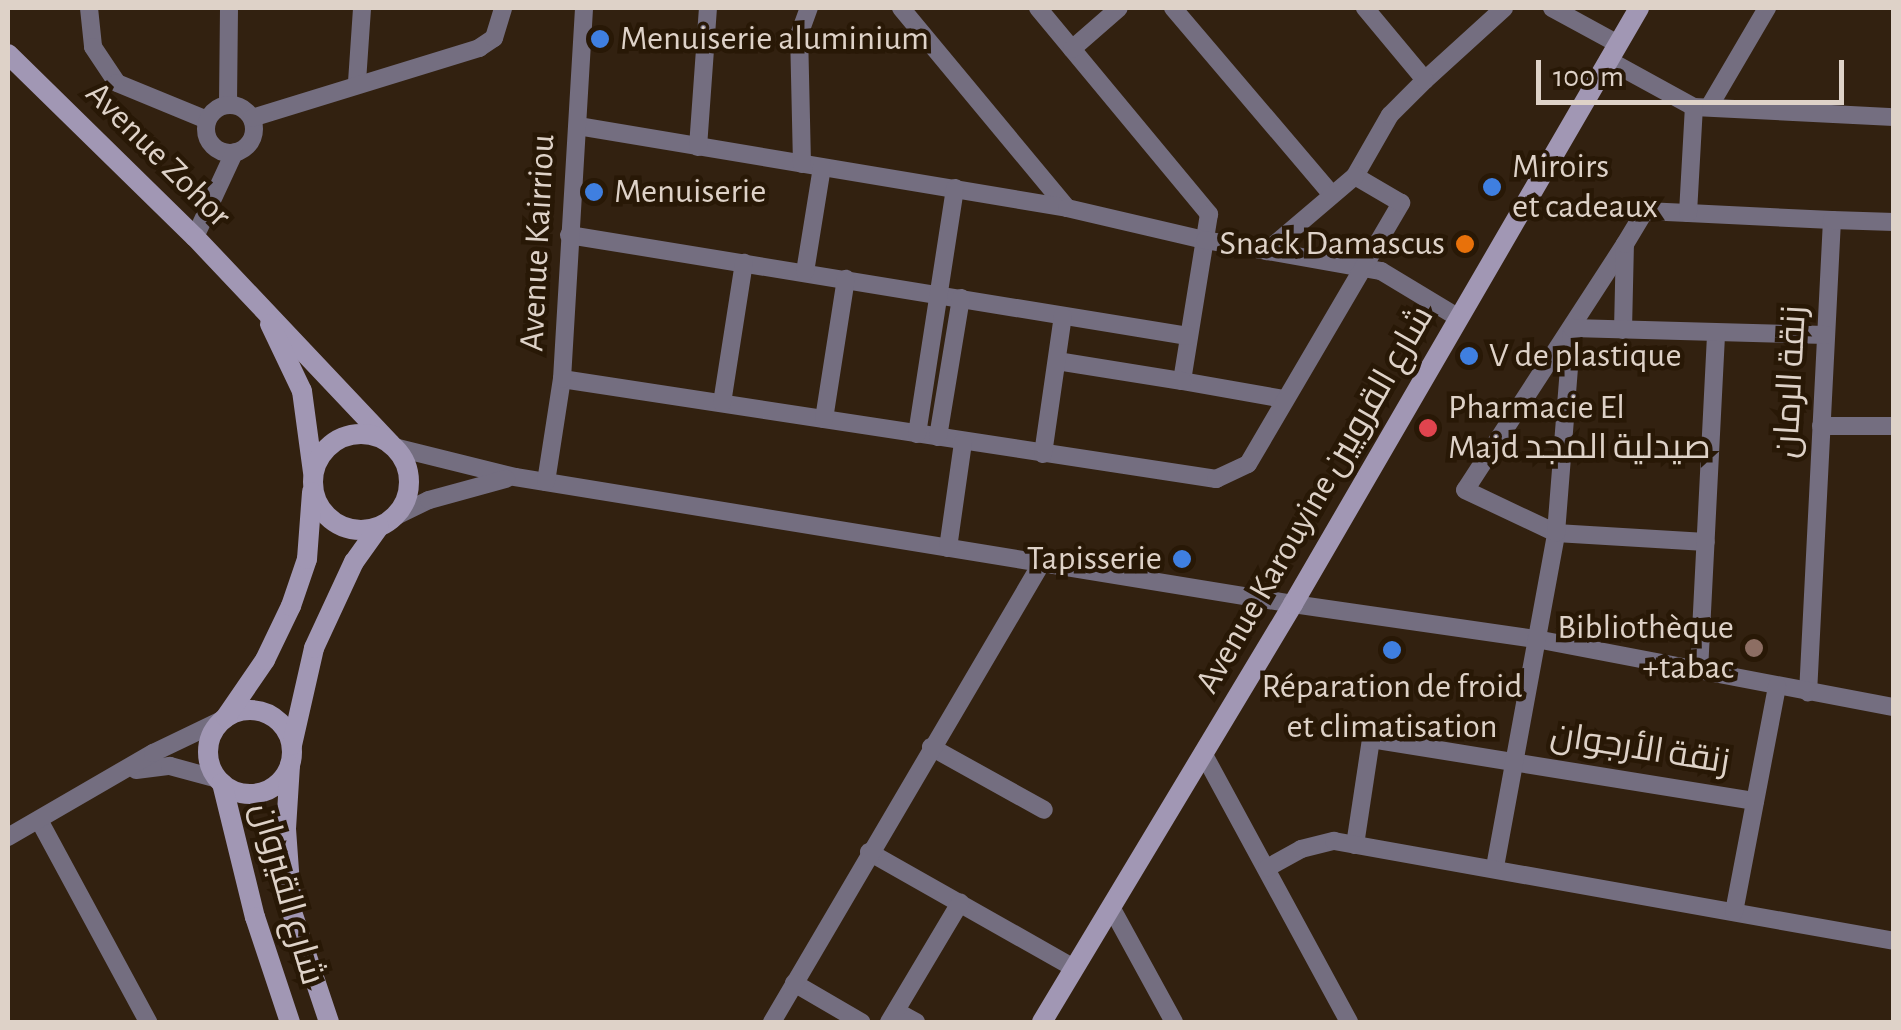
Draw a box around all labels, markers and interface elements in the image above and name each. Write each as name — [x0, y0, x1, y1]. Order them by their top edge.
place label: Menuiserie aluminium — [620, 18, 929, 60]
marker: Menuiserie aluminium — [589, 28, 611, 50]
scale bar — [1541, 40, 1848, 102]
text: 100 m — [1553, 62, 1624, 92]
street label: Avenue Zohor — [76, 73, 240, 237]
street label: Avenue Kairriou — [511, 133, 565, 353]
place label: Miroirs et cadeaux — [1512, 146, 1658, 228]
place label: Menuiserie — [614, 171, 766, 213]
marker: Miroirs et cadeaux — [1481, 176, 1503, 198]
marker: Menuiserie — [583, 181, 605, 203]
place label: Snack Damascus — [1220, 223, 1445, 265]
marker: Snack Damascus — [1454, 233, 1476, 255]
street label: Avenue Karouyine شارع القرويين — [1187, 299, 1443, 701]
street label: زنقة الرمان — [1766, 305, 1816, 459]
place label: V de plastique — [1489, 335, 1682, 377]
marker: V de plastique — [1458, 345, 1480, 367]
place label: Pharmacie El Majd صيدلية المجد — [1448, 387, 1711, 469]
marker: Pharmacie El Majd صيدلية المجد — [1417, 417, 1439, 439]
place label: Tapisserie — [1027, 538, 1162, 580]
marker: Tapisserie — [1171, 548, 1193, 570]
place label: Bibliothèque +tabac — [1557, 607, 1734, 689]
marker: Bibliothèque +tabac — [1743, 637, 1765, 659]
marker: Réparation de froid et climatisation — [1381, 639, 1403, 661]
place label: Réparation de froid et climatisation — [1261, 666, 1523, 748]
street label: زنقة الأرجوان — [1548, 714, 1732, 784]
street label: شارع القيروان — [241, 798, 333, 990]

